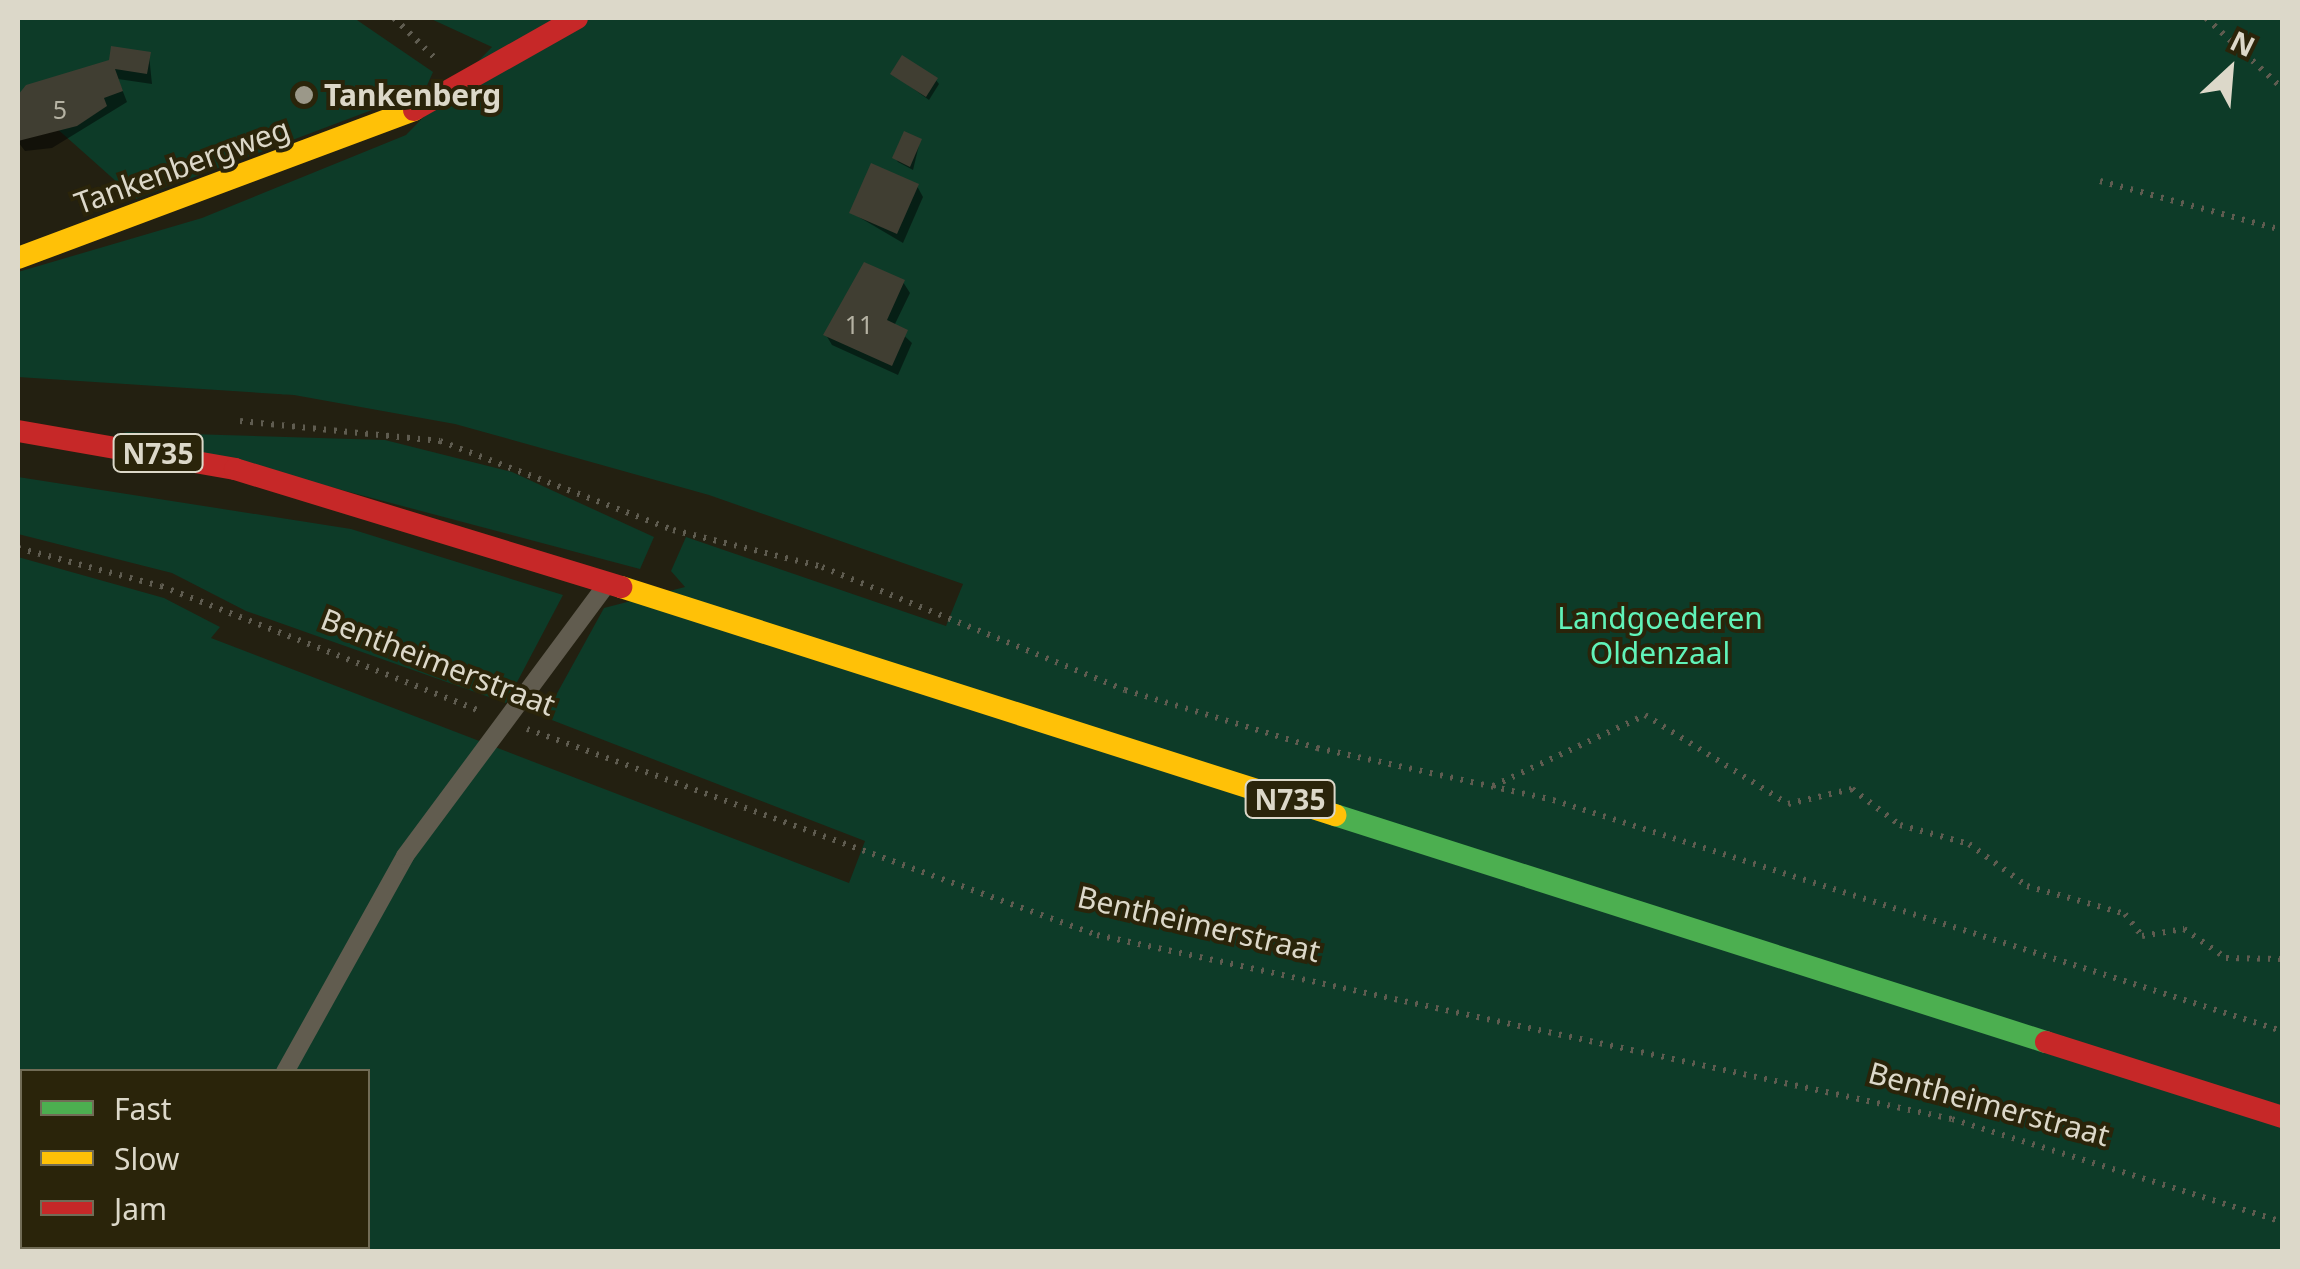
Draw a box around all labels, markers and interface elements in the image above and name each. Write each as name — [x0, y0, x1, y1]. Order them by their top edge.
north arrow — [2180, 20, 2280, 120]
text: N — [2225, 21, 2262, 65]
place label: Tankenberg — [324, 77, 501, 113]
marker: Tankenberg — [293, 84, 315, 106]
house number: 5 — [53, 94, 67, 124]
street label: Tankenbergweg — [70, 110, 294, 222]
house number: 11 — [845, 309, 873, 339]
road number: N735 — [110, 430, 206, 476]
park label: Landgoederen Oldenzaal — [1557, 600, 1763, 670]
street label: Bentheimerstraat — [316, 601, 560, 723]
road number: N735 — [1242, 776, 1338, 822]
street label: Bentheimerstraat — [1074, 879, 1324, 969]
street label: Bentheimerstraat — [1865, 1055, 2113, 1153]
legend — [20, 1069, 370, 1249]
text: Fast — [114, 1088, 172, 1129]
text: Slow — [114, 1138, 179, 1179]
text: Jam — [114, 1188, 167, 1229]

